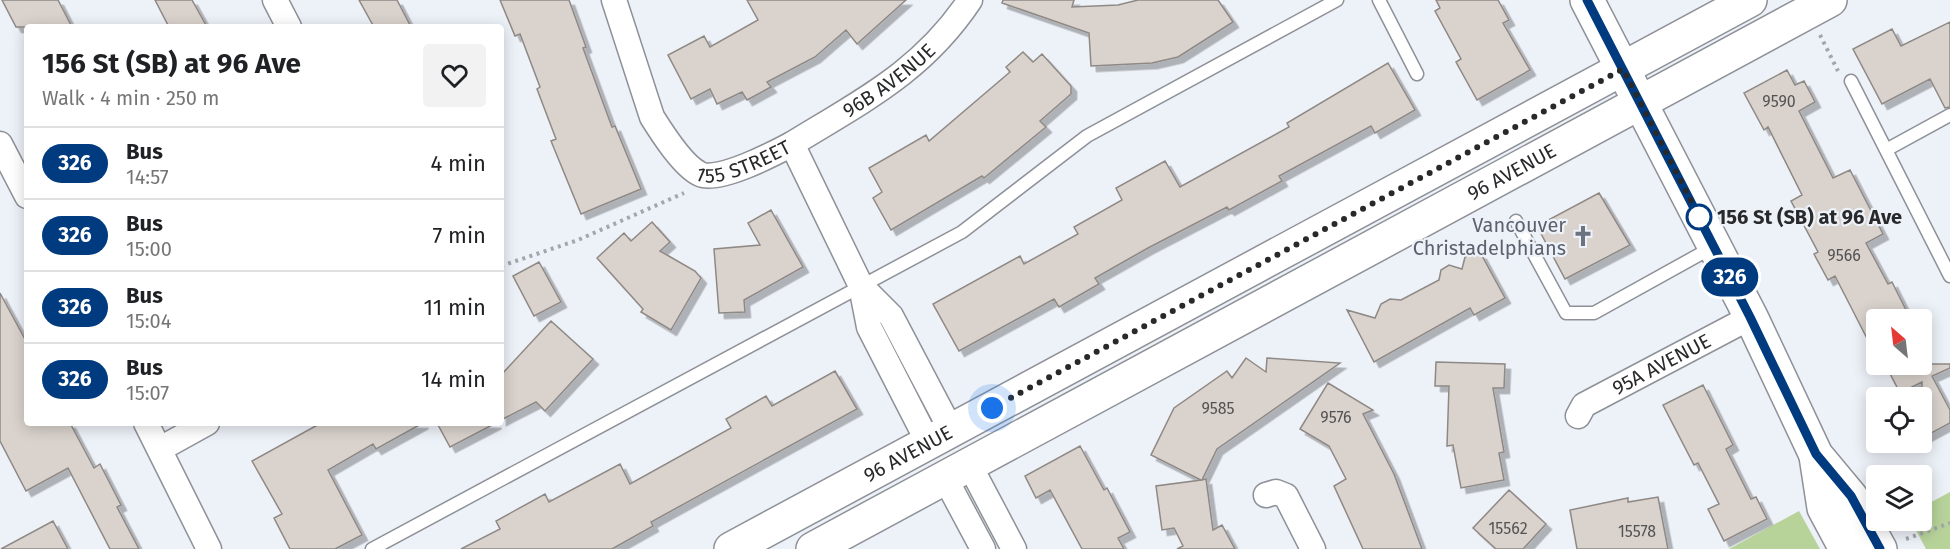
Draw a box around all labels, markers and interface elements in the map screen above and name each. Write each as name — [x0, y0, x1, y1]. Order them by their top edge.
street label: 96B AVENUE — [838, 38, 940, 122]
button: heart — [423, 44, 486, 107]
text: 156 St (SB) at 96 Ave — [42, 47, 301, 80]
text: Walk · 4 min · 250 m — [42, 86, 219, 110]
house number: 9590 — [1762, 92, 1796, 111]
street label: 155 STREET — [692, 135, 795, 188]
text: Bus — [126, 138, 163, 165]
street label: 96 AVENUE — [1463, 138, 1560, 205]
text: 326 — [58, 150, 92, 176]
text: 4 min — [431, 150, 486, 177]
text: 14:57 — [126, 165, 169, 189]
marker: 156 St (SB) at 96 Ave — [1686, 204, 1712, 230]
place label: 156 St (SB) at 96 Ave — [1717, 205, 1902, 229]
text: Bus — [126, 210, 163, 237]
place label: Vancouver Christadelphians — [1413, 213, 1566, 260]
text: 326 — [58, 222, 92, 248]
text: 7 min — [432, 222, 486, 249]
church icon: Vancouver Christadelphians — [1571, 224, 1595, 248]
text: 15:00 — [126, 237, 172, 261]
house number: 9566 — [1827, 246, 1861, 265]
line badge: 326 — [1696, 258, 1764, 296]
text: 326 — [1713, 264, 1747, 290]
text: Bus — [126, 282, 163, 309]
text: 326 — [58, 294, 92, 320]
text: 11 min — [423, 294, 486, 321]
text: 15:04 — [126, 309, 171, 333]
north arrow — [1866, 309, 1932, 375]
map controls — [1866, 309, 1932, 531]
street label: 95A AVENUE — [1608, 328, 1715, 400]
text: Bus — [126, 354, 163, 381]
text: 326 — [58, 366, 92, 392]
text: 14 min — [421, 366, 486, 393]
text: 15:07 — [126, 381, 169, 405]
button: locate — [1866, 387, 1932, 453]
your location — [977, 393, 1007, 423]
house number: 9585 — [1201, 399, 1235, 418]
house number: 9576 — [1320, 408, 1352, 427]
street label: 96 AVENUE — [860, 420, 956, 487]
button: layers — [1866, 465, 1932, 531]
house number: 15562 — [1488, 519, 1528, 538]
house number: 15578 — [1618, 522, 1656, 541]

